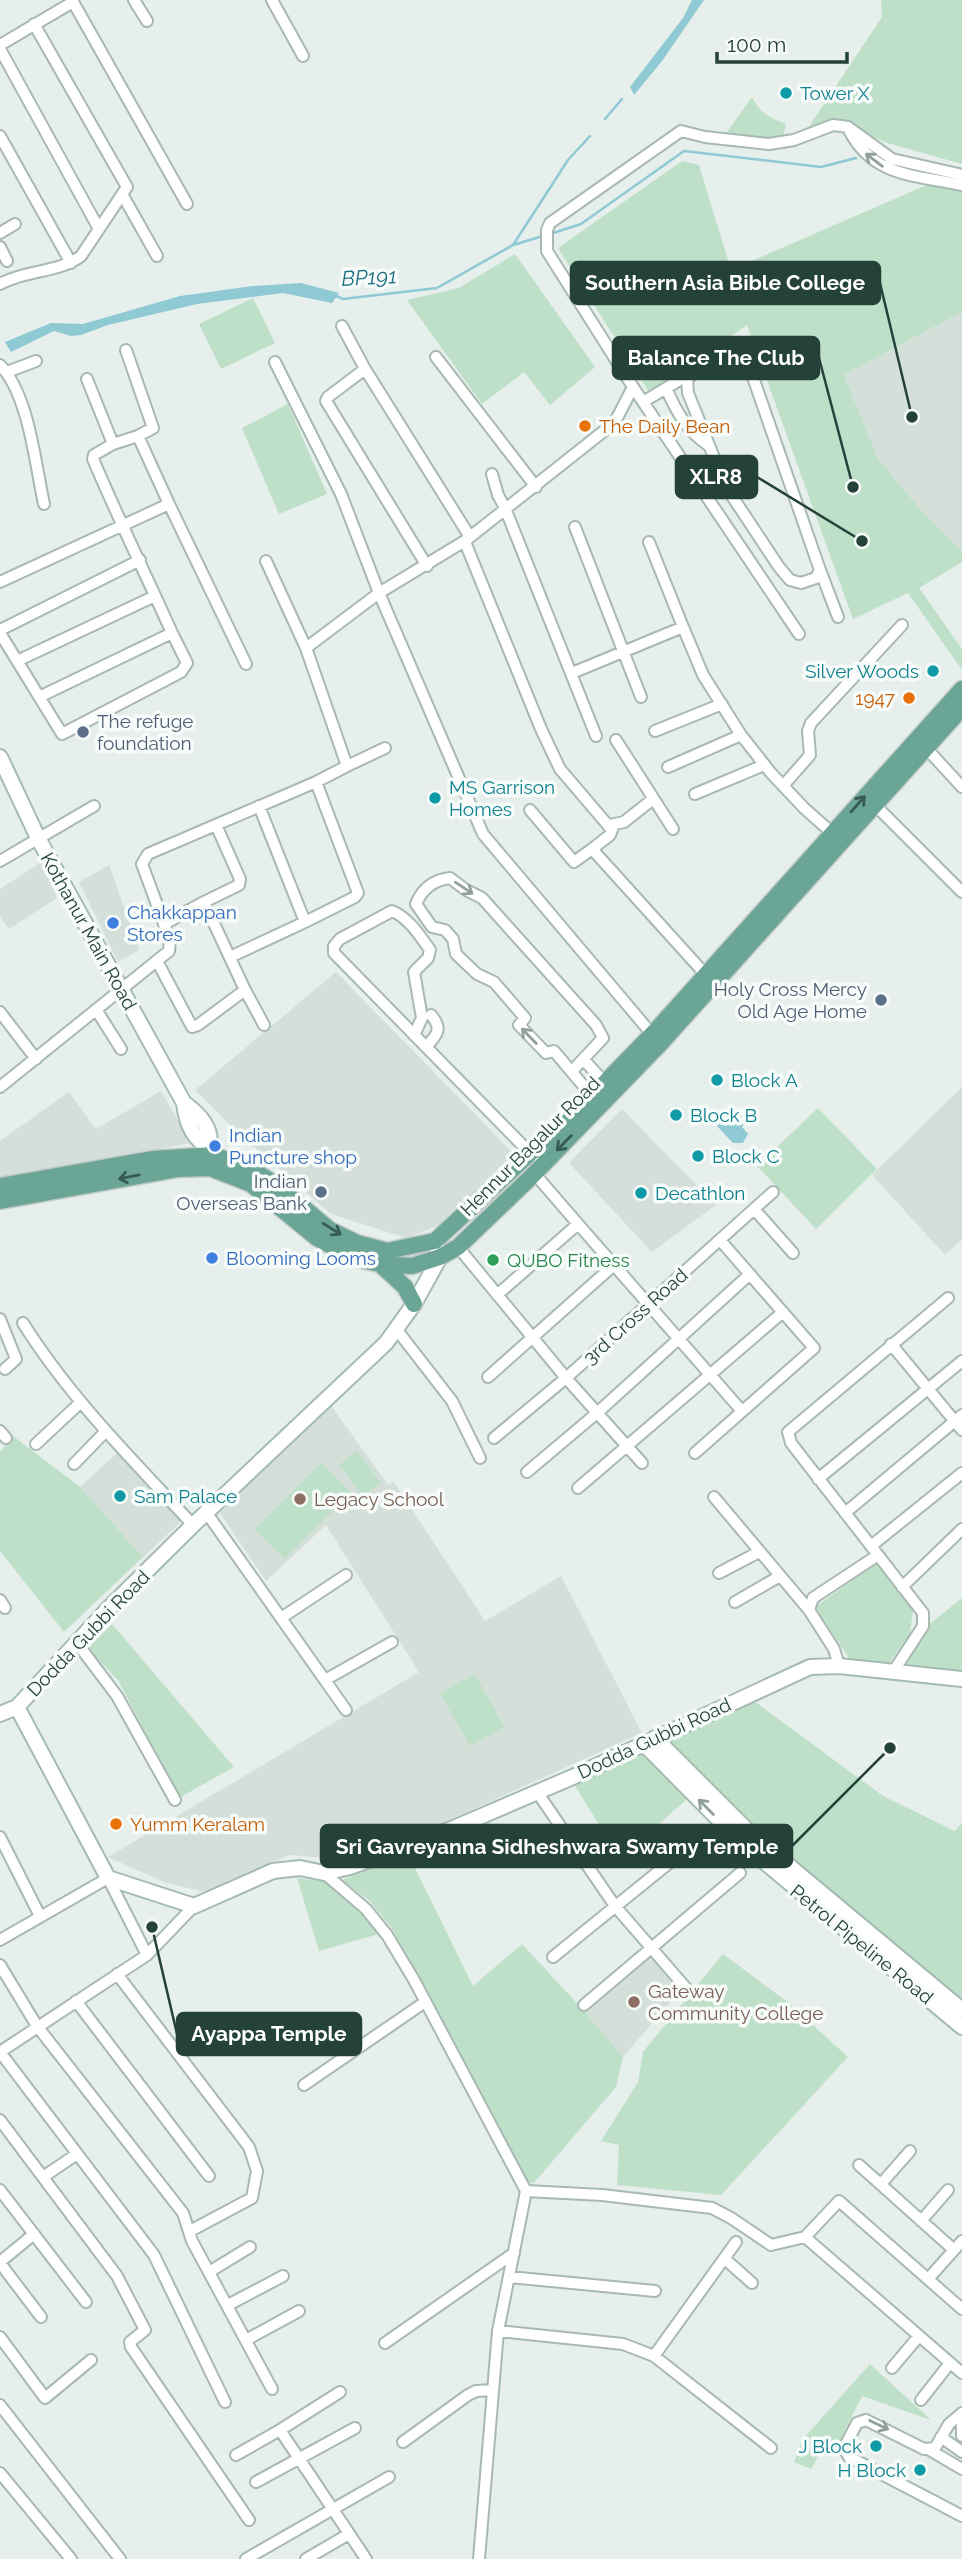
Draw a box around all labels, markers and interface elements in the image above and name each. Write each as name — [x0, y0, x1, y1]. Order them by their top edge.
scale bar — [717, 21, 846, 65]
text: 100 m — [727, 32, 786, 57]
place label: Tower X — [800, 82, 870, 104]
marker: Tower X — [778, 85, 794, 101]
one-way arrow — [865, 153, 884, 168]
callout: Southern Asia Bible College — [571, 262, 880, 304]
water label: BP191 — [341, 263, 397, 291]
text: Southern Asia Bible College — [585, 270, 865, 295]
callout: Balance The Club — [613, 337, 819, 379]
text: Balance The Club — [627, 345, 805, 370]
place label: The Daily Bean — [599, 415, 730, 437]
marker: The Daily Bean — [577, 418, 593, 434]
callout: XLR8 — [676, 456, 757, 498]
text: XLR8 — [689, 464, 742, 489]
place label: Silver Woods — [805, 660, 919, 682]
marker: Silver Woods — [925, 663, 941, 679]
place label: 1947 — [855, 687, 895, 709]
marker: 1947 — [901, 690, 917, 706]
place label: The refuge foundation — [97, 710, 194, 754]
marker: The refuge foundation — [75, 724, 91, 740]
place label: MS Garrison Homes — [449, 776, 555, 820]
marker: MS Garrison Homes — [427, 790, 443, 806]
one-way arrow — [850, 795, 866, 813]
street label: Kothanur Main Road — [37, 848, 141, 1014]
one-way arrow — [454, 881, 473, 895]
place label: Chakkappan Stores — [127, 901, 237, 945]
marker: Chakkappan Stores — [105, 915, 121, 931]
place label: Holy Cross Mercy Old Age Home — [714, 978, 867, 1022]
marker: Holy Cross Mercy Old Age Home — [873, 992, 889, 1008]
one-way arrow — [521, 1027, 538, 1044]
place label: Block A — [731, 1069, 798, 1091]
street label: Hennur Bagalur Road — [456, 1072, 604, 1220]
marker: Block A — [709, 1072, 725, 1088]
place label: Block B — [690, 1104, 757, 1126]
marker: Block B — [668, 1107, 684, 1123]
place label: Indian Puncture shop — [229, 1124, 357, 1168]
one-way arrow — [555, 1134, 572, 1151]
marker: Indian Puncture shop — [207, 1138, 223, 1154]
place label: Block C — [712, 1145, 780, 1167]
marker: Block C — [690, 1148, 706, 1164]
place label: Indian Overseas Bank — [176, 1170, 307, 1214]
one-way arrow — [118, 1171, 141, 1185]
place label: Decathlon — [655, 1182, 745, 1204]
marker: Indian Overseas Bank — [313, 1184, 329, 1200]
marker: Decathlon — [633, 1185, 649, 1201]
one-way arrow — [322, 1222, 341, 1237]
place label: Blooming Looms — [226, 1247, 376, 1269]
place label: QUBO Fitness — [507, 1249, 630, 1271]
marker: Blooming Looms — [204, 1250, 220, 1266]
marker: QUBO Fitness — [485, 1252, 501, 1268]
street label: 3rd Cross Road — [578, 1263, 692, 1369]
place label: Sam Palace — [134, 1485, 237, 1507]
marker: Sam Palace — [112, 1488, 128, 1504]
place label: Legacy School — [314, 1488, 445, 1510]
marker: Legacy School — [292, 1491, 308, 1507]
street label: Dodda Gubbi Road — [22, 1565, 154, 1701]
street label: Dodda Gubbi Road — [574, 1693, 734, 1783]
one-way arrow — [697, 1799, 714, 1816]
place label: Yumm Keralam — [130, 1813, 265, 1835]
marker: Yumm Keralam — [108, 1816, 124, 1832]
callout: Sri Gavreyanna Sidheshwara Swamy Temple — [321, 1825, 792, 1867]
text: Sri Gavreyanna Sidheshwara Swamy Temple — [336, 1834, 779, 1859]
street label: Petrol Pipeline Road — [786, 1880, 938, 2008]
place label: Gateway Community College — [648, 1980, 824, 2024]
marker: Gateway Community College — [626, 1994, 642, 2010]
callout: Ayappa Temple — [177, 2013, 361, 2055]
text: Ayappa Temple — [191, 2021, 347, 2046]
one-way arrow — [868, 2419, 889, 2432]
place label: J Block — [798, 2435, 862, 2457]
marker: J Block — [868, 2438, 884, 2454]
place label: H Block — [838, 2459, 906, 2481]
marker: H Block — [912, 2462, 928, 2478]

